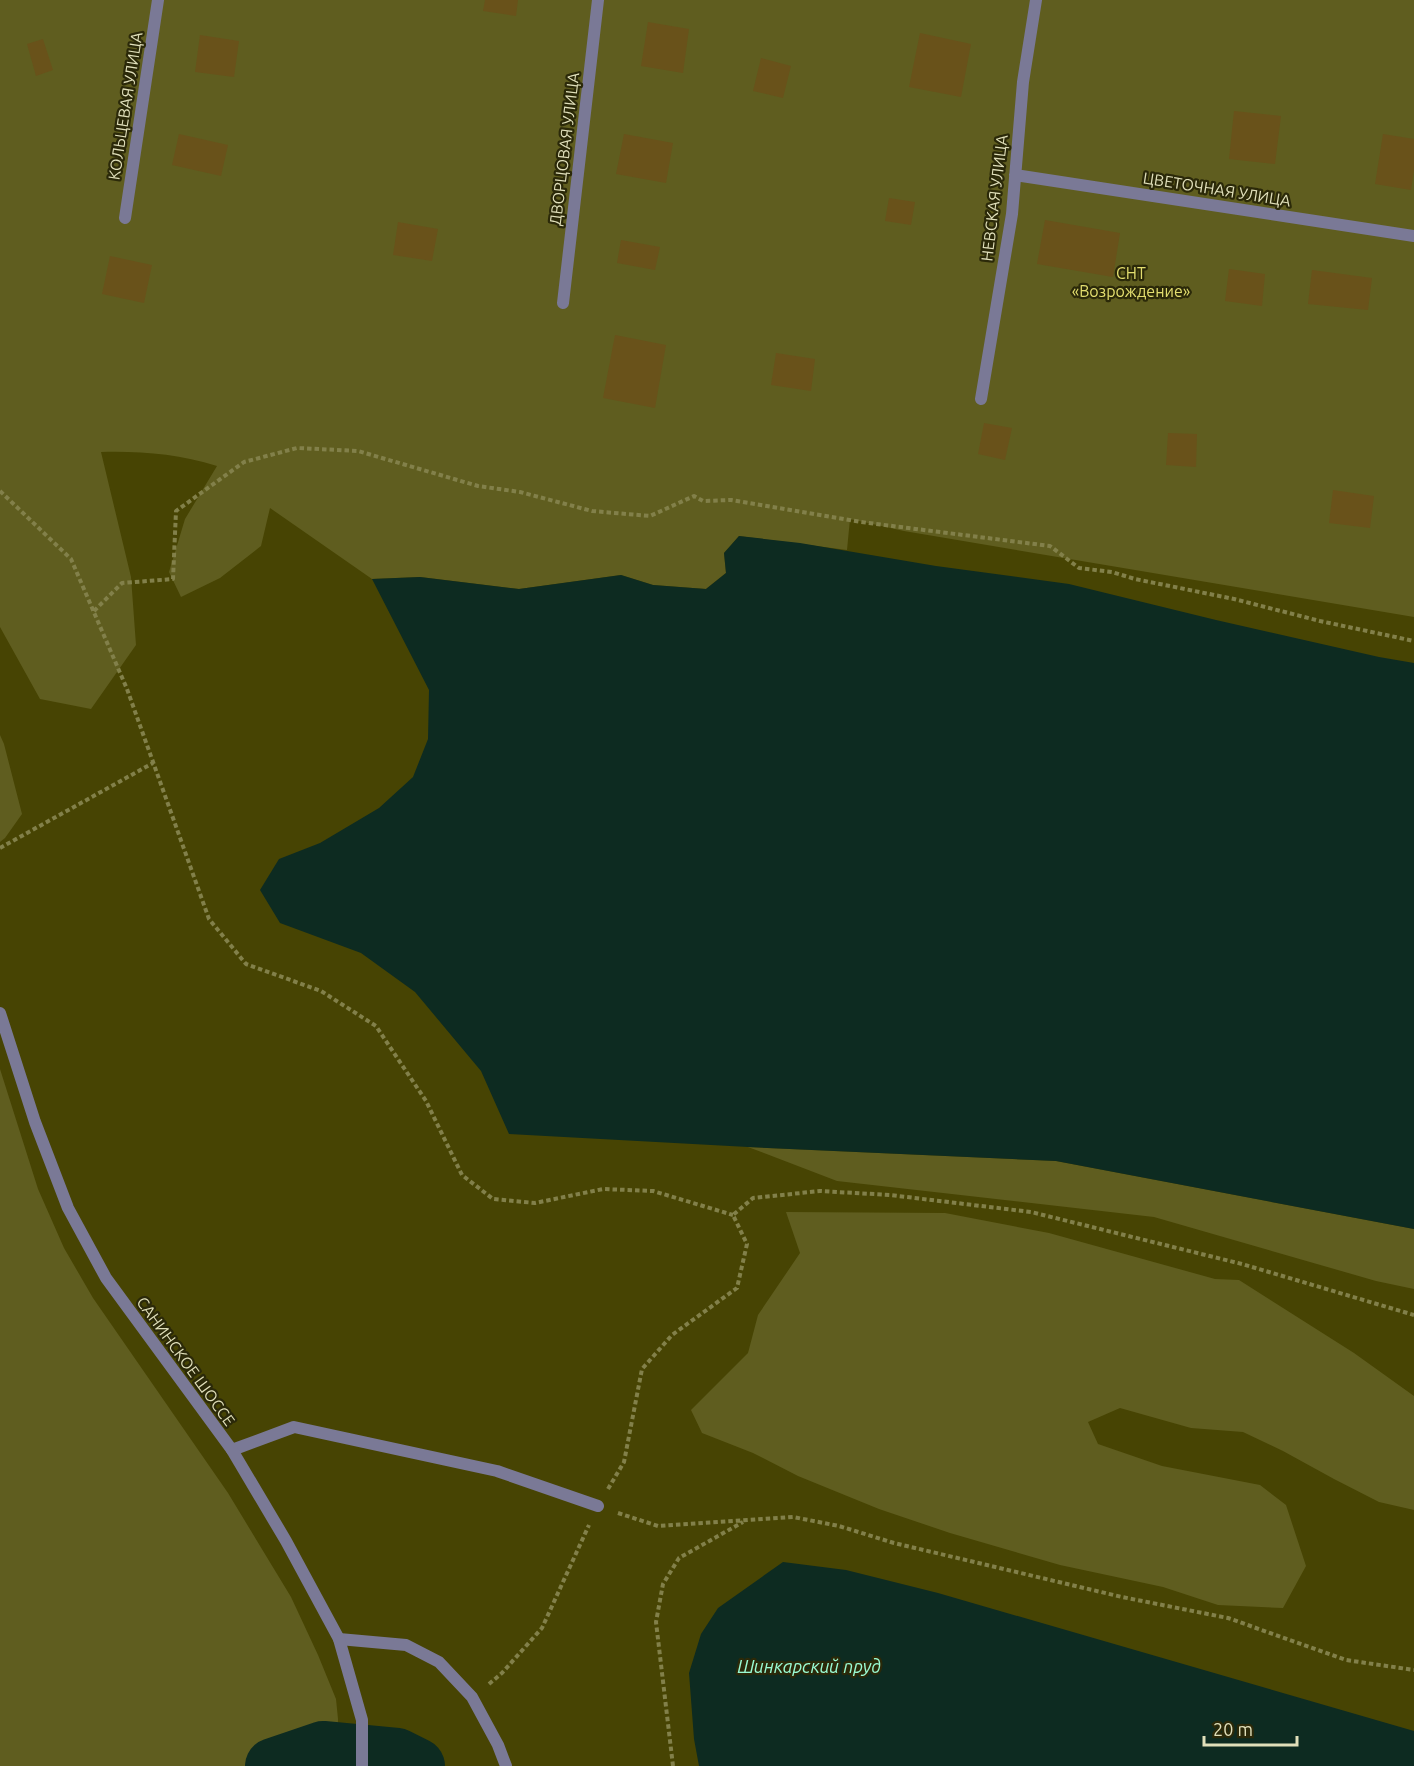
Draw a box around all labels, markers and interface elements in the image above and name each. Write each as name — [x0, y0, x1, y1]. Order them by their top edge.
street label: КОЛЬЦЕВАЯ УЛИЦА — [104, 30, 146, 181]
street label: ДВОРЦОВАЯ УЛИЦА — [546, 71, 582, 227]
street label: НЕВСКАЯ УЛИЦА — [977, 133, 1011, 262]
street label: ЦВЕТОЧНАЯ УЛИЦА — [1142, 168, 1293, 210]
park label: СНТ «Возрождение» — [1072, 264, 1190, 300]
street label: САНИНСКОЕ ШОССЕ — [133, 1293, 239, 1429]
water label: Шинкарский пруд — [737, 1656, 881, 1676]
scale bar — [1204, 1709, 1297, 1747]
text: 20 m — [1213, 1719, 1253, 1739]

